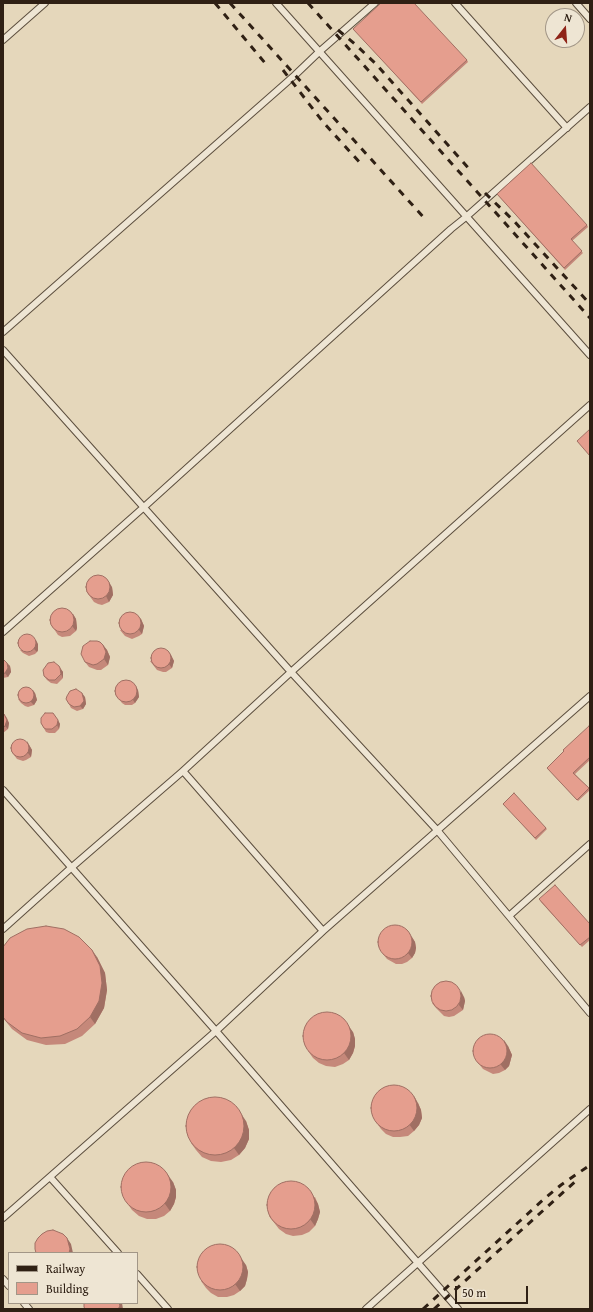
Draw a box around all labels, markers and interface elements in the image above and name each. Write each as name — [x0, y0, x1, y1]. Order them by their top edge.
north arrow — [545, 8, 585, 48]
text: N — [562, 9, 574, 26]
legend — [8, 1252, 138, 1304]
text: Railway — [46, 1260, 85, 1277]
scale bar — [457, 1278, 530, 1304]
text: Building — [46, 1280, 89, 1297]
text: 50 m — [462, 1284, 486, 1301]

